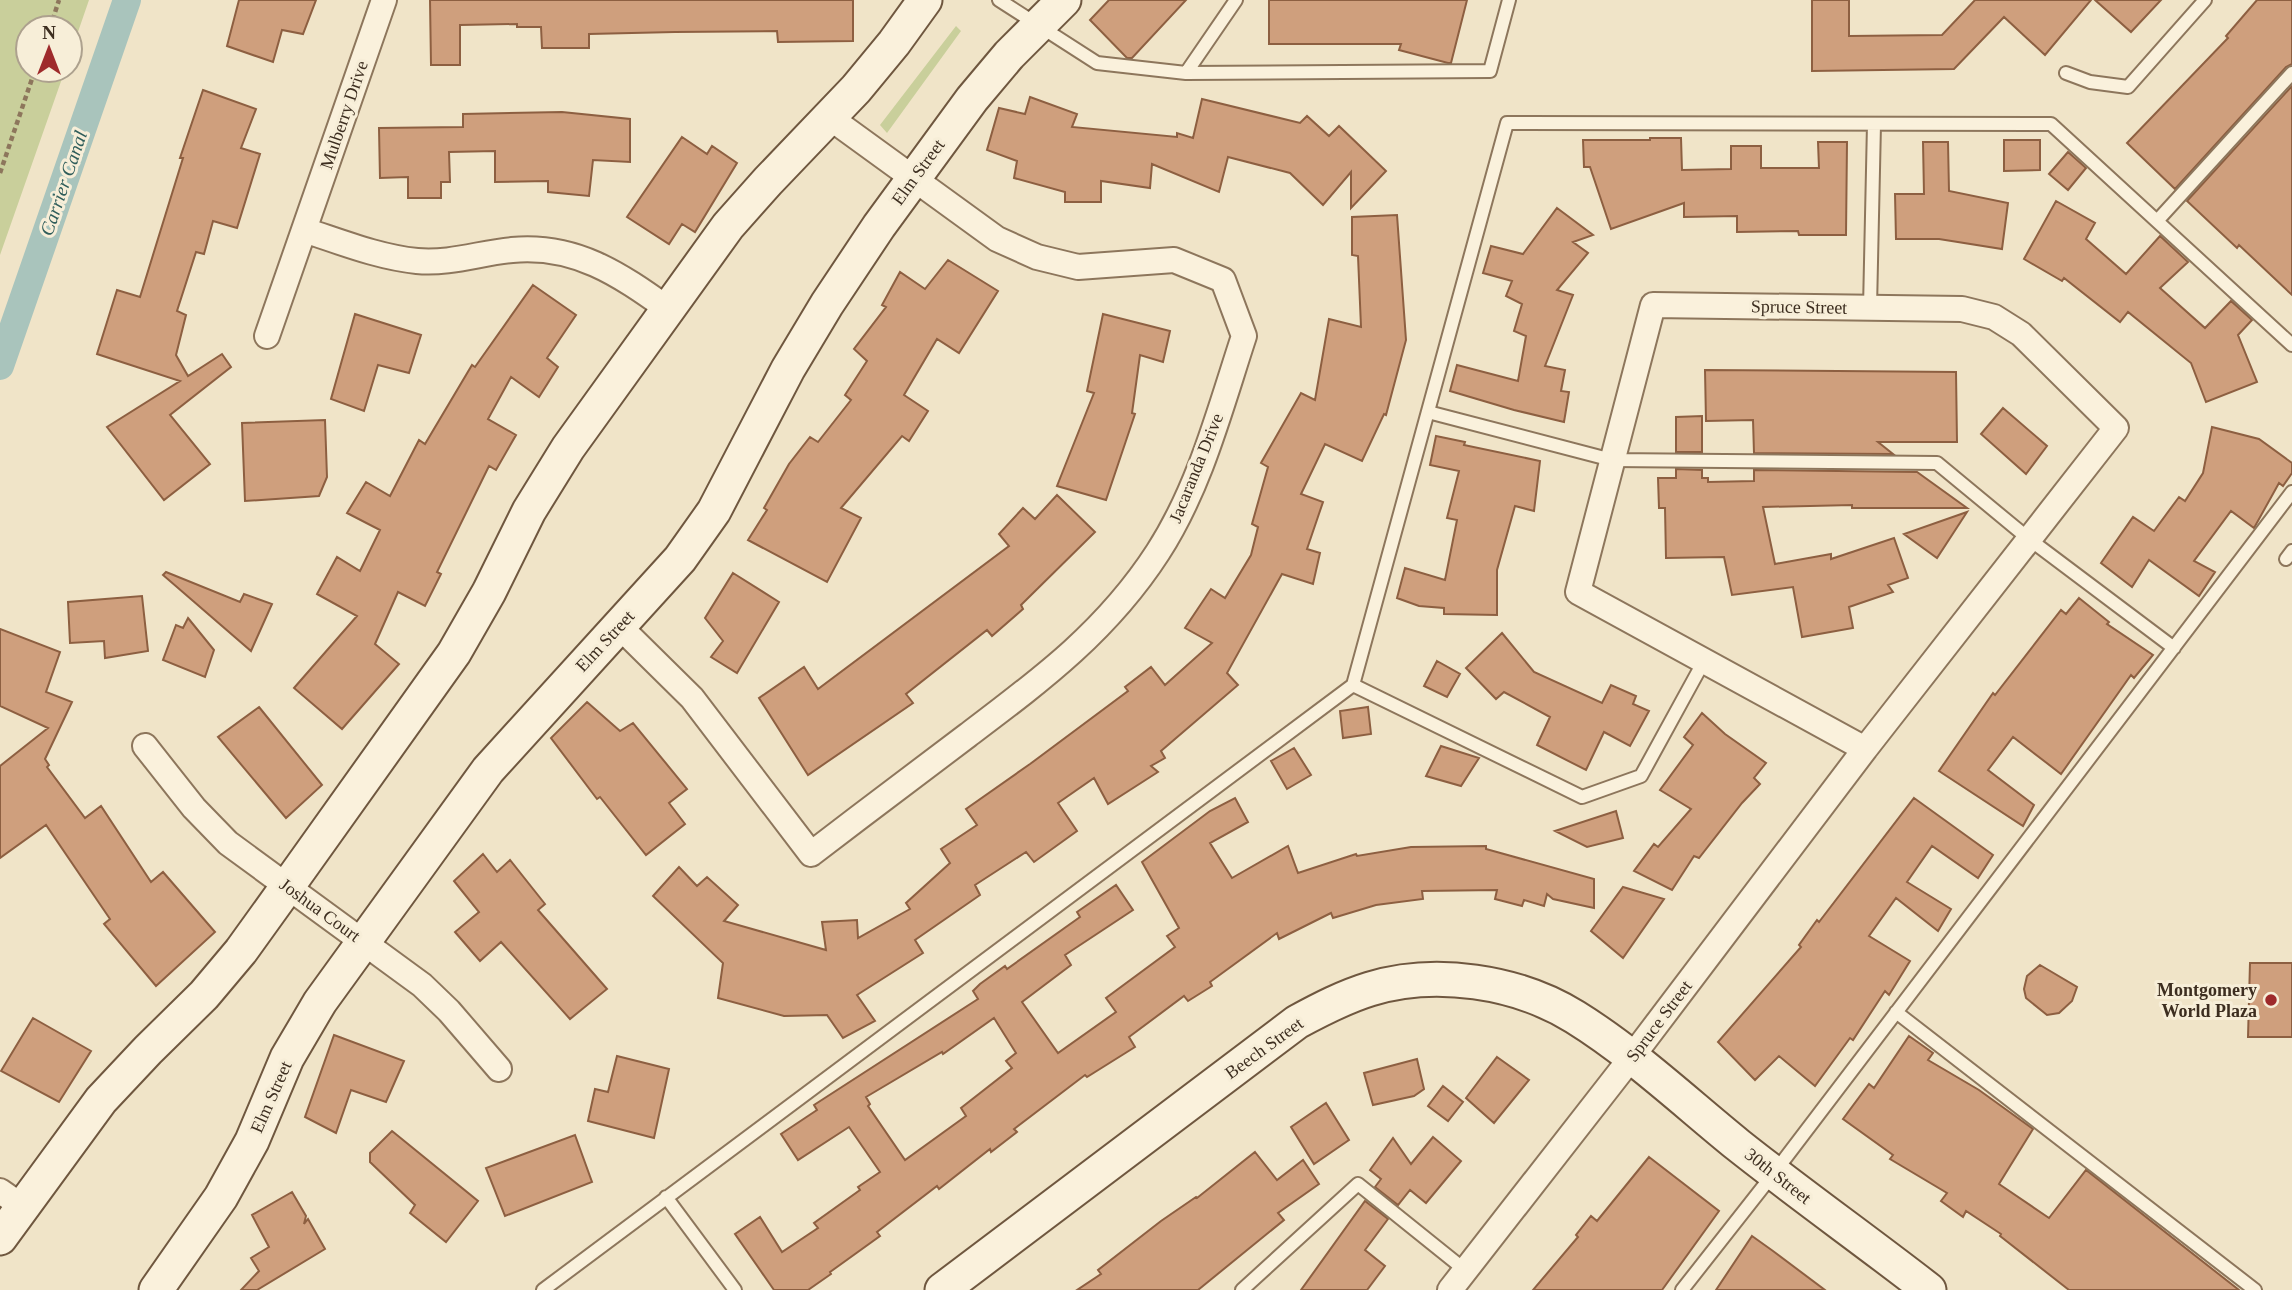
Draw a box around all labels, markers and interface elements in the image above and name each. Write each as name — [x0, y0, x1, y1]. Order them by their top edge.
north arrow — [14, 14, 84, 84]
text: N — [42, 22, 56, 43]
street label: Mulberry Drive — [316, 58, 372, 172]
water label: Carrier Canal — [36, 128, 91, 238]
street label: Elm Street — [887, 135, 949, 209]
street label: Spruce Street — [1751, 296, 1847, 318]
street label: Jacaranda Drive — [1165, 410, 1227, 526]
street label: Elm Street — [572, 606, 638, 676]
street label: Joshua Court — [276, 874, 364, 946]
street label: Spruce Street — [1622, 976, 1696, 1066]
place label: Montgomery World Plaza — [2157, 980, 2257, 1021]
marker: Montgomery World Plaza — [2263, 992, 2279, 1008]
street label: Beech Street — [1221, 1013, 1307, 1083]
street label: Elm Street — [246, 1058, 296, 1136]
street label: 30th Street — [1741, 1144, 1815, 1208]

